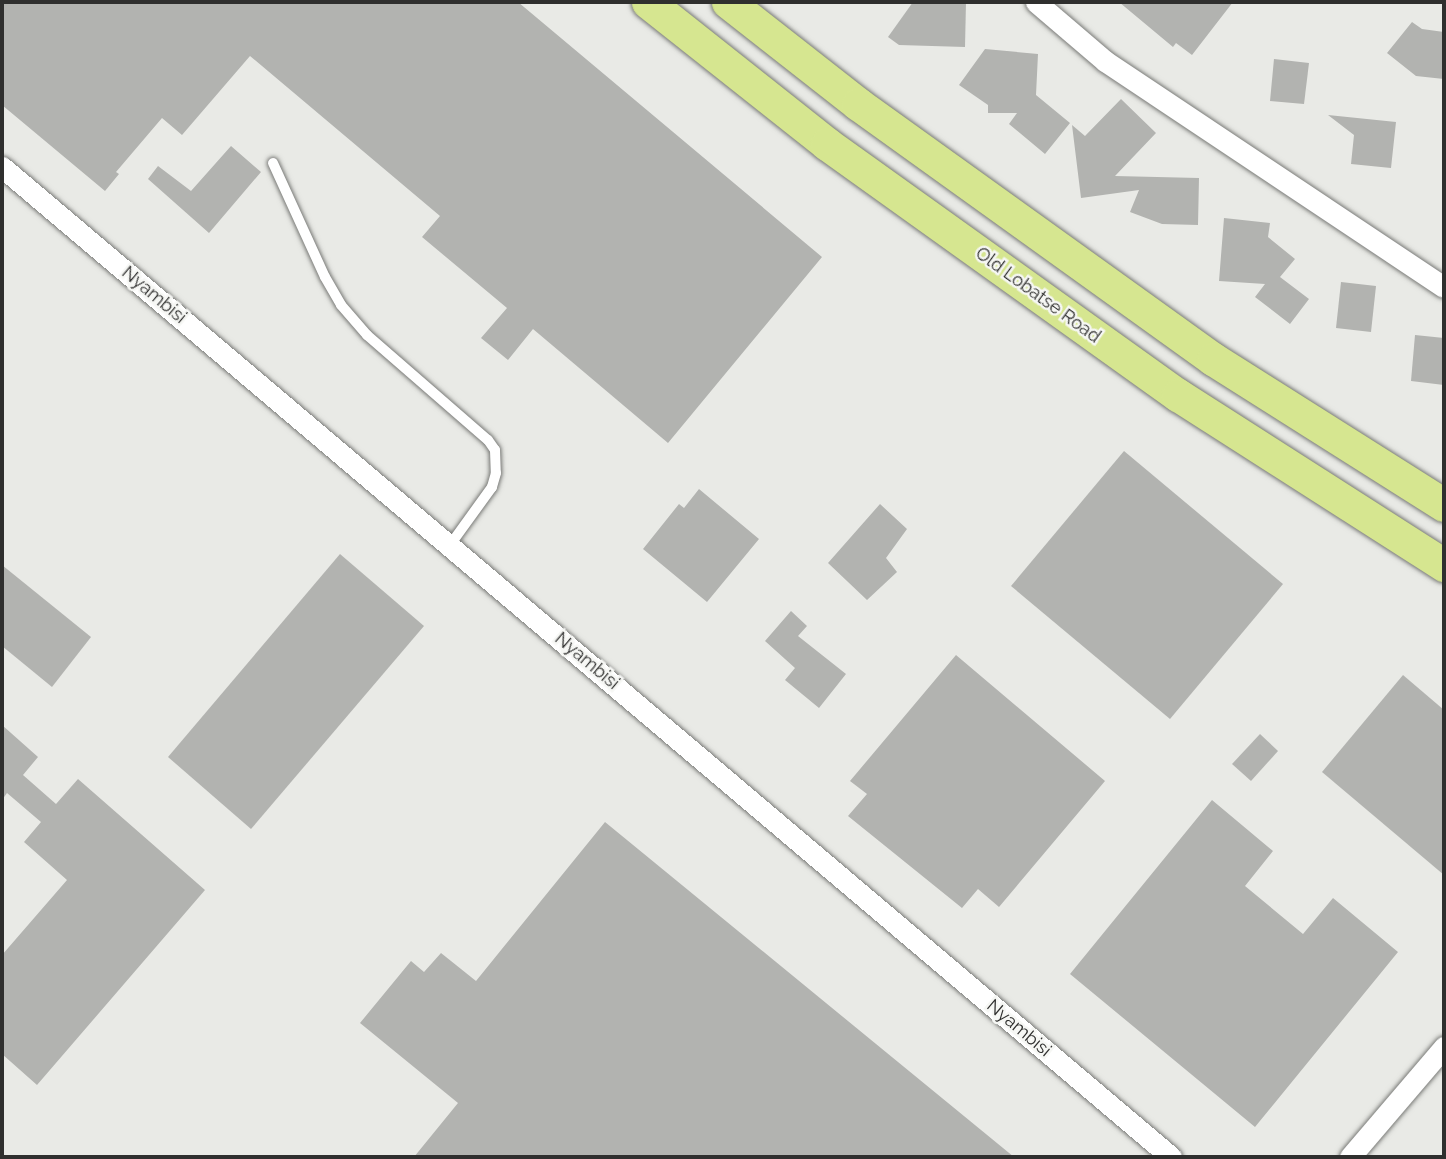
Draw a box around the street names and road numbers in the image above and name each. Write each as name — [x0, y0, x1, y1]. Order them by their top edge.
street label: Old Lobatse Road — [971, 242, 1105, 348]
street label: Nyambisi — [117, 262, 191, 328]
street label: Nyambisi — [550, 628, 624, 694]
street label: Nyambisi — [982, 995, 1056, 1061]

